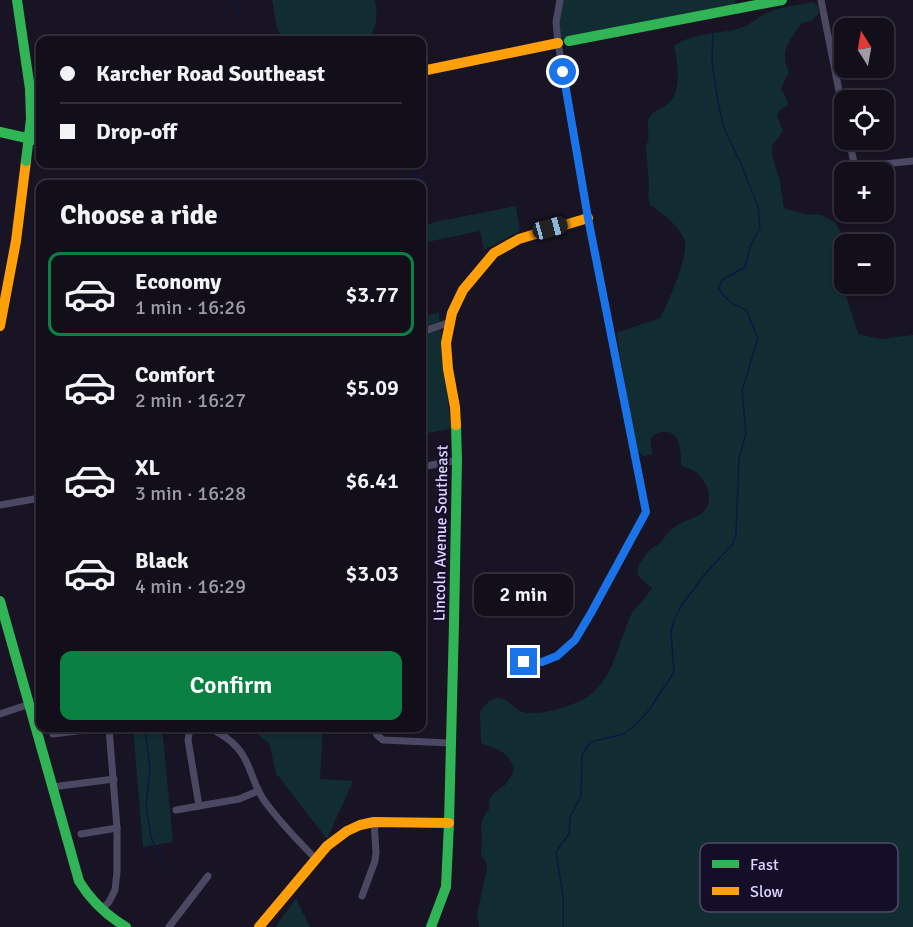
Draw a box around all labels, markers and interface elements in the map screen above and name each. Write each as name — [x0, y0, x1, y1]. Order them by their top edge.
north arrow — [834, 18, 894, 78]
map controls — [834, 18, 894, 294]
route start — [549, 58, 576, 85]
text: Karcher Road Southeast — [96, 60, 325, 87]
button: locate — [834, 90, 894, 150]
text: Drop-off — [96, 118, 177, 145]
button: + — [834, 162, 894, 222]
text: Choose a ride — [60, 199, 218, 232]
car — [530, 215, 570, 241]
button: − — [834, 234, 894, 294]
icon: car — [63, 267, 117, 321]
text: Economy — [135, 268, 221, 295]
text: $3.77 — [345, 281, 399, 308]
text: 1 min · 16:26 — [135, 295, 246, 320]
icon: car — [63, 360, 117, 414]
text: Comfort — [135, 361, 215, 388]
text: $5.09 — [345, 374, 399, 401]
text: 2 min · 16:27 — [135, 388, 246, 413]
street label: Lincoln Avenue Southeast — [429, 444, 453, 621]
icon: car — [63, 453, 117, 507]
text: XL — [135, 454, 160, 481]
text: $6.41 — [345, 467, 399, 494]
text: 3 min · 16:28 — [135, 481, 246, 506]
icon: car — [63, 546, 117, 600]
text: Black — [135, 547, 189, 574]
text: $3.03 — [345, 560, 399, 587]
text: 4 min · 16:29 — [135, 574, 246, 599]
callout: 2 min — [474, 575, 574, 617]
text: 2 min — [500, 582, 547, 607]
route end — [510, 648, 537, 675]
button: Confirm — [60, 651, 402, 720]
legend — [700, 843, 898, 912]
text: Fast — [750, 855, 779, 875]
text: Slow — [750, 882, 784, 902]

